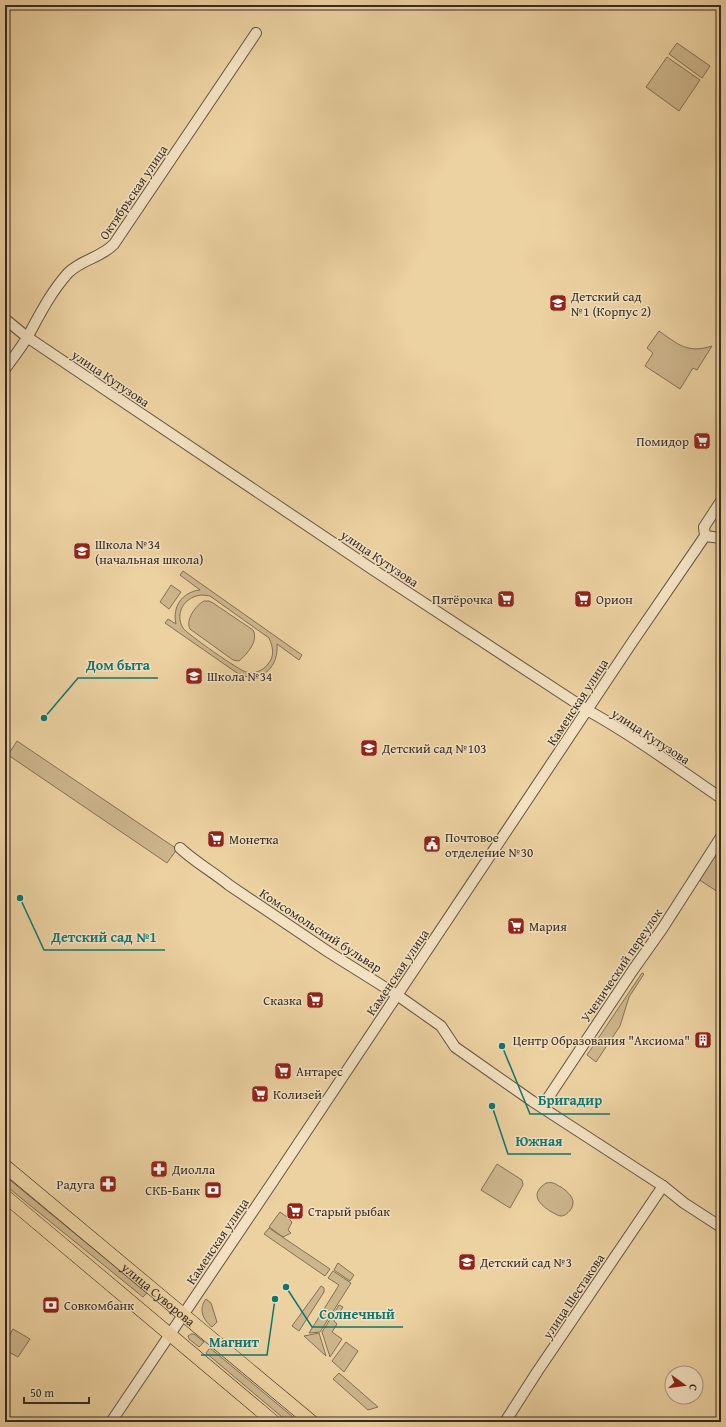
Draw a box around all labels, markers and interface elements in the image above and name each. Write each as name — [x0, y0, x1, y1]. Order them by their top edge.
street label: Октябрьская улица — [95, 140, 173, 243]
place label: Детский сад №1 (Корпус 2) — [570, 287, 651, 321]
school or university icon: Детский сад №1 (Корпус 2) — [548, 293, 568, 313]
street label: улица Кутузова — [67, 345, 154, 412]
supermarket icon: Помидор — [692, 431, 712, 451]
place label: Помидор — [636, 432, 689, 451]
street label: улица Кутузова — [336, 525, 423, 592]
place label: Школа №34 (начальная школа) — [95, 535, 203, 569]
school or university icon: Школа №34 (начальная школа) — [72, 541, 92, 561]
supermarket icon: Пятёрочка — [496, 589, 516, 609]
supermarket icon: Орион — [573, 589, 593, 609]
place label: Пятёрочка — [432, 590, 494, 609]
place label: Орион — [596, 590, 633, 609]
callout: Дом быта — [78, 652, 158, 678]
street label: Каменская улица — [542, 654, 613, 750]
text: Дом быта — [85, 655, 151, 675]
school or university icon: Школа №34 — [184, 666, 204, 686]
place label: Школа №34 — [207, 667, 272, 686]
street label: улица Кутузова — [607, 703, 694, 769]
school or university icon: Детский сад №103 — [359, 738, 379, 758]
place label: Детский сад №103 — [381, 739, 487, 758]
place label: Почтовое отделение №30 — [445, 828, 533, 862]
supermarket icon: Монетка — [206, 829, 226, 849]
place label: Монетка — [229, 830, 280, 849]
public building icon: Почтовое отделение №30 — [422, 834, 442, 854]
street label: Комсомольский бульвар — [256, 884, 386, 977]
street label: Ученический переулок — [576, 904, 667, 1026]
supermarket icon: Мария — [506, 916, 526, 936]
place label: Мария — [529, 917, 567, 936]
callout: Детский сад №1 — [44, 924, 165, 950]
street label: Каменская улица — [361, 925, 434, 1019]
text: Детский сад №1 — [50, 927, 157, 947]
supermarket icon: Сказка — [305, 990, 325, 1010]
place label: Сказка — [263, 991, 303, 1010]
building icon: Центр Образования "Аксиома" — [693, 1030, 713, 1050]
place label: Центр Образования "Аксиома" — [513, 1031, 690, 1050]
supermarket icon: Антарес — [273, 1061, 293, 1081]
place label: Антарес — [296, 1062, 343, 1081]
supermarket icon: Колизей — [250, 1084, 270, 1104]
place label: Колизей — [273, 1085, 322, 1104]
callout: Бригадир — [530, 1088, 610, 1114]
text: Бригадир — [538, 1090, 602, 1110]
callout: Южная — [508, 1128, 571, 1154]
text: Южная — [515, 1131, 563, 1151]
pharmacy icon: Диолла — [149, 1159, 169, 1179]
place label: Диолла — [171, 1160, 216, 1179]
pharmacy icon: Радуга — [98, 1174, 118, 1194]
place label: Радуга — [56, 1175, 96, 1194]
bank icon: СКБ-Банк — [203, 1180, 223, 1200]
place label: СКБ-Банк — [145, 1181, 200, 1200]
street label: Каменская улица — [181, 1194, 254, 1288]
supermarket icon: Старый рыбак — [285, 1201, 305, 1221]
place label: Старый рыбак — [308, 1202, 390, 1221]
street label: улица Шестакова — [537, 1249, 609, 1344]
school or university icon: Детский сад №3 — [457, 1252, 477, 1272]
place label: Детский сад №3 — [479, 1253, 572, 1272]
street label: улица Суворова — [117, 1257, 200, 1331]
bank icon: Совкомбанк — [41, 1295, 61, 1315]
place label: Совкомбанк — [64, 1296, 134, 1315]
callout: Солнечный — [312, 1301, 403, 1327]
text: Солнечный — [319, 1304, 395, 1324]
callout: Магнит — [201, 1329, 267, 1355]
text: Магнит — [209, 1332, 260, 1352]
north arrow — [664, 1365, 704, 1405]
scale bar — [24, 1379, 89, 1405]
text: С — [685, 1382, 702, 1392]
text: 50 m — [30, 1384, 54, 1401]

